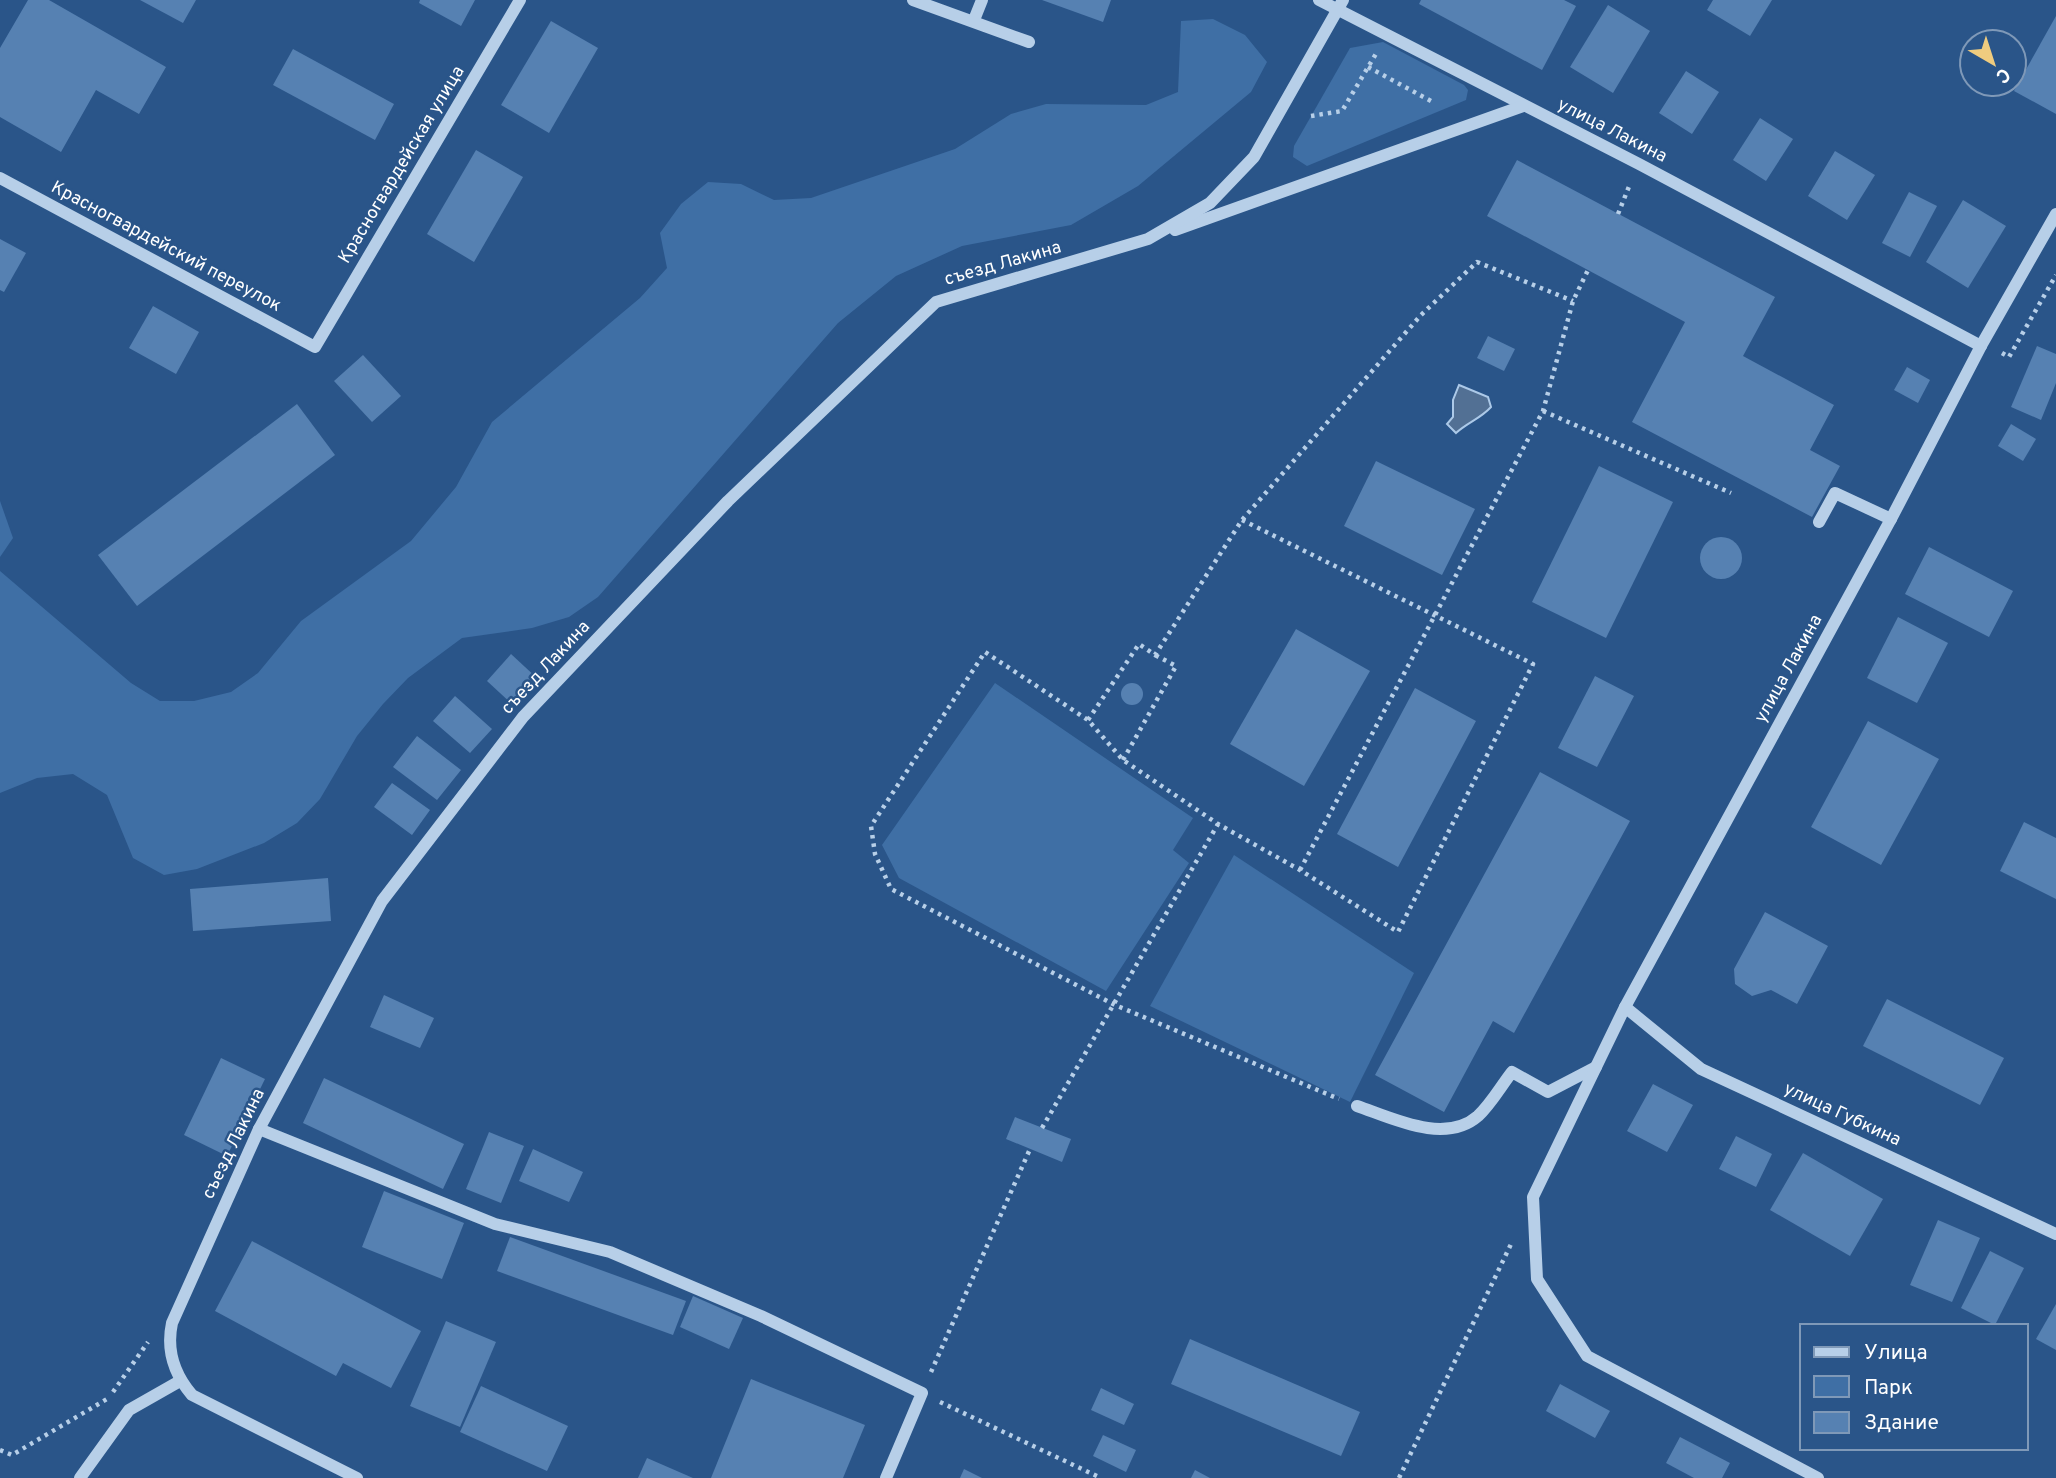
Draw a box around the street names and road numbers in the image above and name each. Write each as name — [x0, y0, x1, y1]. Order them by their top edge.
street label: Красногвардейская улица — [334, 62, 470, 268]
street label: улица Лакина — [1553, 93, 1671, 169]
street label: Красногвардейский переулок — [47, 176, 285, 318]
street label: съезд Лакина — [942, 236, 1064, 292]
street label: улица Лакина — [1750, 611, 1828, 727]
street label: съезд Лакина — [497, 616, 595, 720]
street label: улица Губкина — [1780, 1078, 1904, 1152]
street label: съезд Лакина — [197, 1085, 271, 1203]

